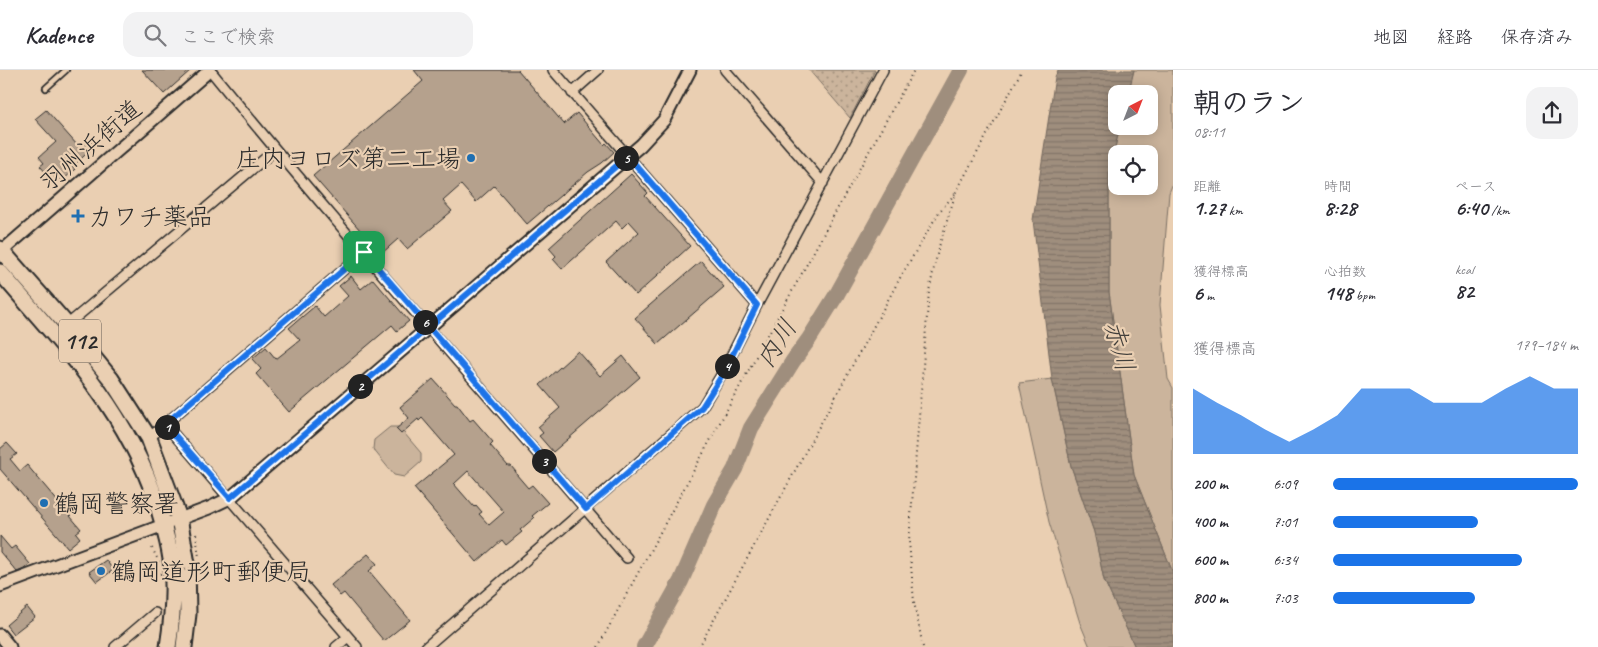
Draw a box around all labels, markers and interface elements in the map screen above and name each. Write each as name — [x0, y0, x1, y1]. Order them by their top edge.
search box — [123, 12, 473, 57]
text: Kadence — [25, 20, 93, 50]
icon: search — [141, 21, 169, 49]
text: ここで検索 — [181, 25, 276, 49]
text: 地図 — [1373, 26, 1409, 48]
text: 経路 — [1437, 26, 1473, 48]
text: 保存済み — [1501, 26, 1573, 48]
north arrow — [1108, 85, 1158, 135]
map controls — [1108, 85, 1158, 195]
text: 朝のラン — [1193, 85, 1305, 120]
button: share — [1526, 87, 1578, 139]
street label: 羽州浜街道 — [33, 93, 148, 199]
text: 08:11 — [1193, 122, 1225, 142]
place label: 庄内ヨロズ第二工場 — [236, 143, 461, 175]
button: locate — [1108, 145, 1158, 195]
pin: 5 — [614, 146, 638, 170]
text: 5 — [623, 150, 630, 167]
marker: 庄内ヨロズ第二工場 — [465, 152, 477, 164]
text: 距離 — [1193, 178, 1221, 195]
text: 時間 — [1324, 178, 1352, 195]
text: ペース — [1455, 178, 1496, 195]
text: 1.27 — [1193, 195, 1225, 221]
text: 8:28 — [1324, 195, 1357, 221]
text: 6:40 — [1455, 195, 1488, 221]
place label: カワチ薬品 — [88, 201, 213, 233]
text: km — [1225, 202, 1243, 219]
text: /km — [1488, 202, 1510, 219]
marker: カワチ薬品 — [72, 210, 84, 222]
pin — [343, 231, 385, 273]
icon: arrive — [350, 238, 378, 266]
text: kcal — [1455, 261, 1474, 278]
text: 獲得標高 — [1193, 263, 1249, 280]
text: 心拍数 — [1324, 263, 1366, 280]
text: 82 — [1455, 278, 1474, 304]
text: 6 — [1193, 280, 1203, 306]
text: 148 — [1324, 280, 1352, 306]
text: m — [1203, 287, 1214, 304]
text: bpm — [1352, 287, 1375, 304]
pin: 6 — [412, 310, 438, 334]
water label: 内川 — [748, 312, 804, 374]
text: 6 — [422, 314, 429, 331]
water label: 赤川 — [1097, 317, 1142, 376]
road number: 112 — [59, 320, 101, 362]
text: 179–184 m — [1515, 335, 1578, 355]
text: 獲得標高 — [1193, 339, 1257, 359]
pin: 4 — [714, 354, 740, 378]
text: 4 — [724, 358, 731, 375]
pin: 2 — [348, 374, 372, 398]
text: 2 — [357, 378, 364, 395]
pin: 1 — [154, 414, 180, 440]
text: 1 — [164, 419, 171, 436]
pin: 3 — [532, 448, 556, 474]
text: 3 — [541, 453, 548, 470]
text: 200 m — [1193, 474, 1228, 494]
text: 6:09 — [1273, 474, 1298, 494]
place label: 鶴岡警察署 — [54, 488, 179, 520]
marker: 鶴岡警察署 — [38, 497, 50, 509]
text: 400 m — [1193, 512, 1228, 532]
text: 7:01 — [1273, 512, 1298, 532]
text: 600 m — [1193, 550, 1228, 570]
text: 6:34 — [1273, 550, 1298, 570]
place label: 鶴岡道形町郵便局 — [111, 556, 311, 588]
marker: 鶴岡道形町郵便局 — [95, 565, 107, 577]
text: 800 m — [1193, 588, 1228, 608]
text: 7:03 — [1273, 588, 1298, 608]

